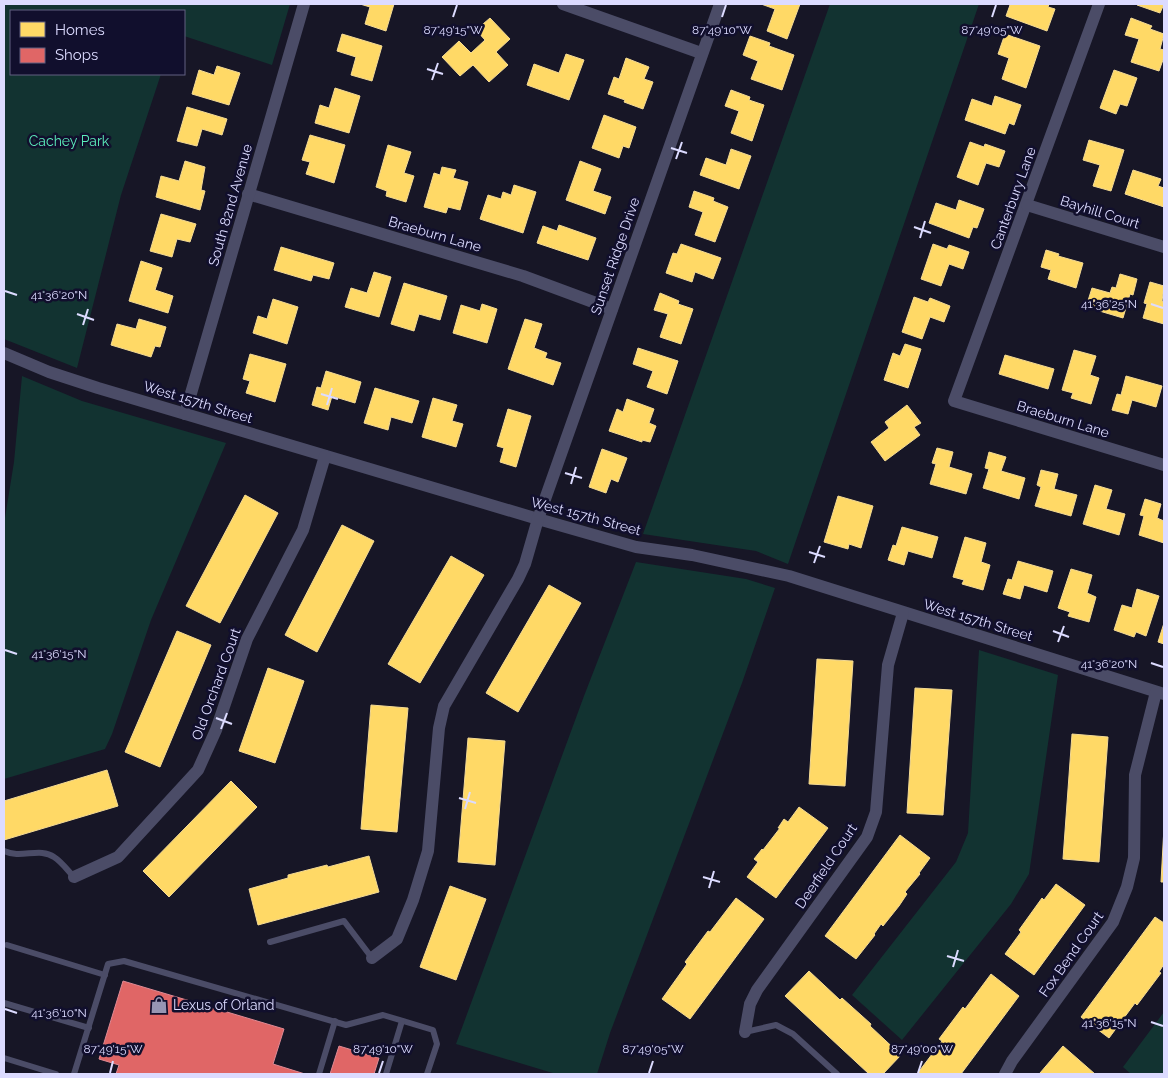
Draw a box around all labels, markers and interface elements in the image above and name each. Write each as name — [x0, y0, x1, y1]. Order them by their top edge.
legend — [10, 10, 185, 75]
text: Homes — [55, 21, 105, 39]
text: 87°49'15"W — [423, 23, 483, 37]
text: 87°49'10"W — [692, 23, 752, 37]
text: 87°49'05"W — [961, 23, 1023, 37]
text: Shops — [55, 46, 98, 64]
park label: Cachey Park — [29, 133, 110, 149]
street label: South 82nd Avenue — [205, 142, 255, 268]
street label: Canterbury Lane — [987, 145, 1039, 251]
street label: Bayhill Court — [1058, 192, 1142, 232]
street label: Sunset Ridge Drive — [587, 195, 643, 317]
street label: Braeburn Lane — [387, 213, 483, 255]
text: 41°36'20"N — [31, 288, 87, 302]
text: 41°36'25"N — [1081, 297, 1137, 311]
street label: West 157th Street — [142, 378, 255, 426]
street label: Braeburn Lane — [1015, 397, 1111, 441]
street label: West 157th Street — [529, 494, 643, 538]
street label: West 157th Street — [922, 596, 1035, 644]
street label: Old Orchard Court — [188, 625, 244, 742]
text: 41°36'15"N — [32, 647, 86, 661]
text: 41°36'20"N — [1081, 657, 1137, 671]
street label: Deerfield Court — [792, 820, 860, 911]
street label: Fox Bend Court — [1036, 908, 1106, 1000]
shop icon: Lexus of Orland — [149, 995, 169, 1015]
place label: Lexus of Orland — [173, 997, 274, 1013]
text: 41°36'10"N — [31, 1006, 87, 1020]
text: 41°36'15"N — [1082, 1016, 1136, 1030]
text: 87°49'15"W — [83, 1042, 143, 1056]
text: 87°49'10"W — [353, 1042, 413, 1056]
text: 87°49'05"W — [622, 1042, 684, 1056]
text: 87°49'00"W — [891, 1042, 953, 1056]

